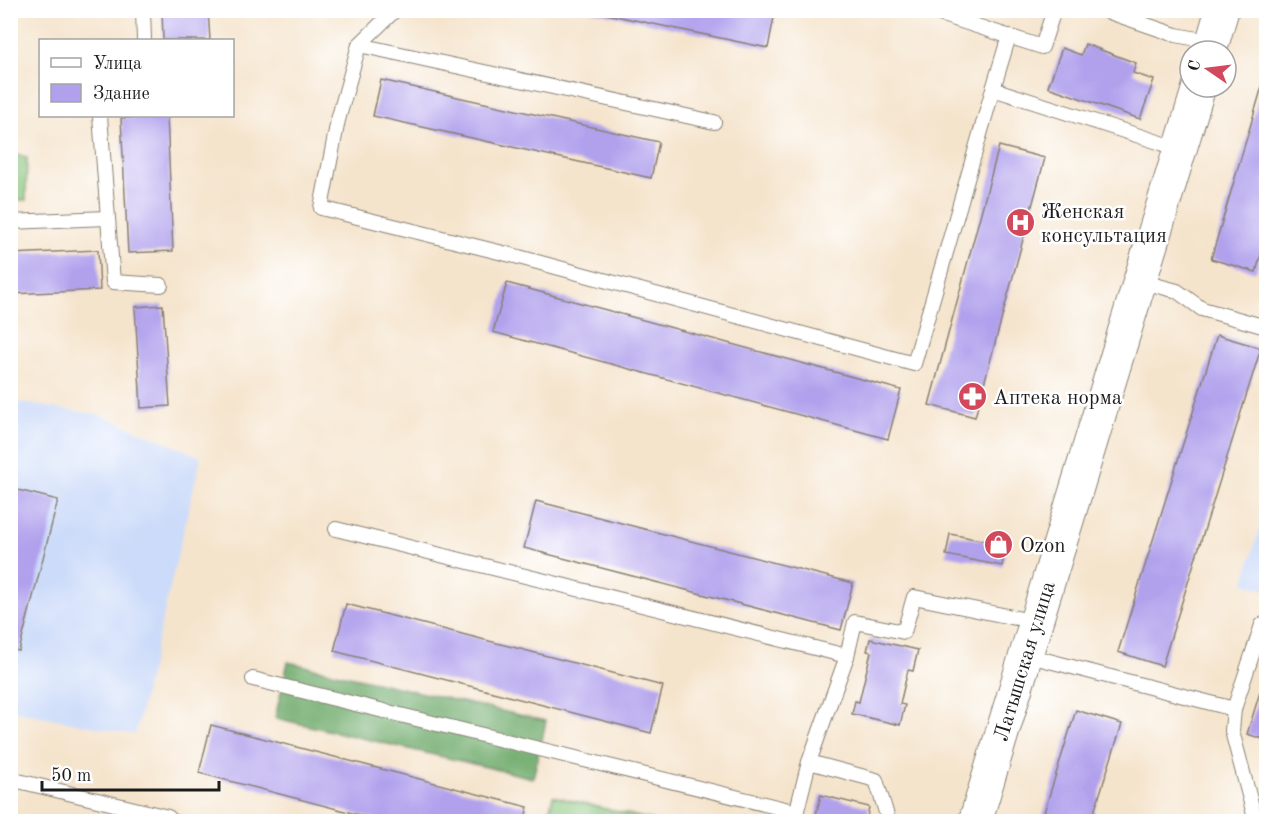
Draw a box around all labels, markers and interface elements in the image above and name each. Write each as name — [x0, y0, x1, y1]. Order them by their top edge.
legend — [39, 39, 234, 117]
north arrow — [1178, 39, 1238, 99]
text: Улица — [93, 55, 142, 73]
text: С — [1186, 59, 1204, 73]
text: Здание — [93, 85, 150, 103]
place label: Женская консультация — [1041, 202, 1167, 247]
hospital icon: Женская консультация — [1004, 207, 1036, 239]
pharmacy icon: Аптека норма — [956, 381, 988, 413]
place label: Аптека норма — [993, 388, 1122, 409]
shop icon: Ozon — [983, 529, 1015, 561]
place label: Ozon — [1020, 536, 1066, 557]
street label: Латышская улица — [991, 579, 1060, 744]
scale bar — [42, 754, 219, 792]
text: 50 m — [51, 767, 91, 785]

